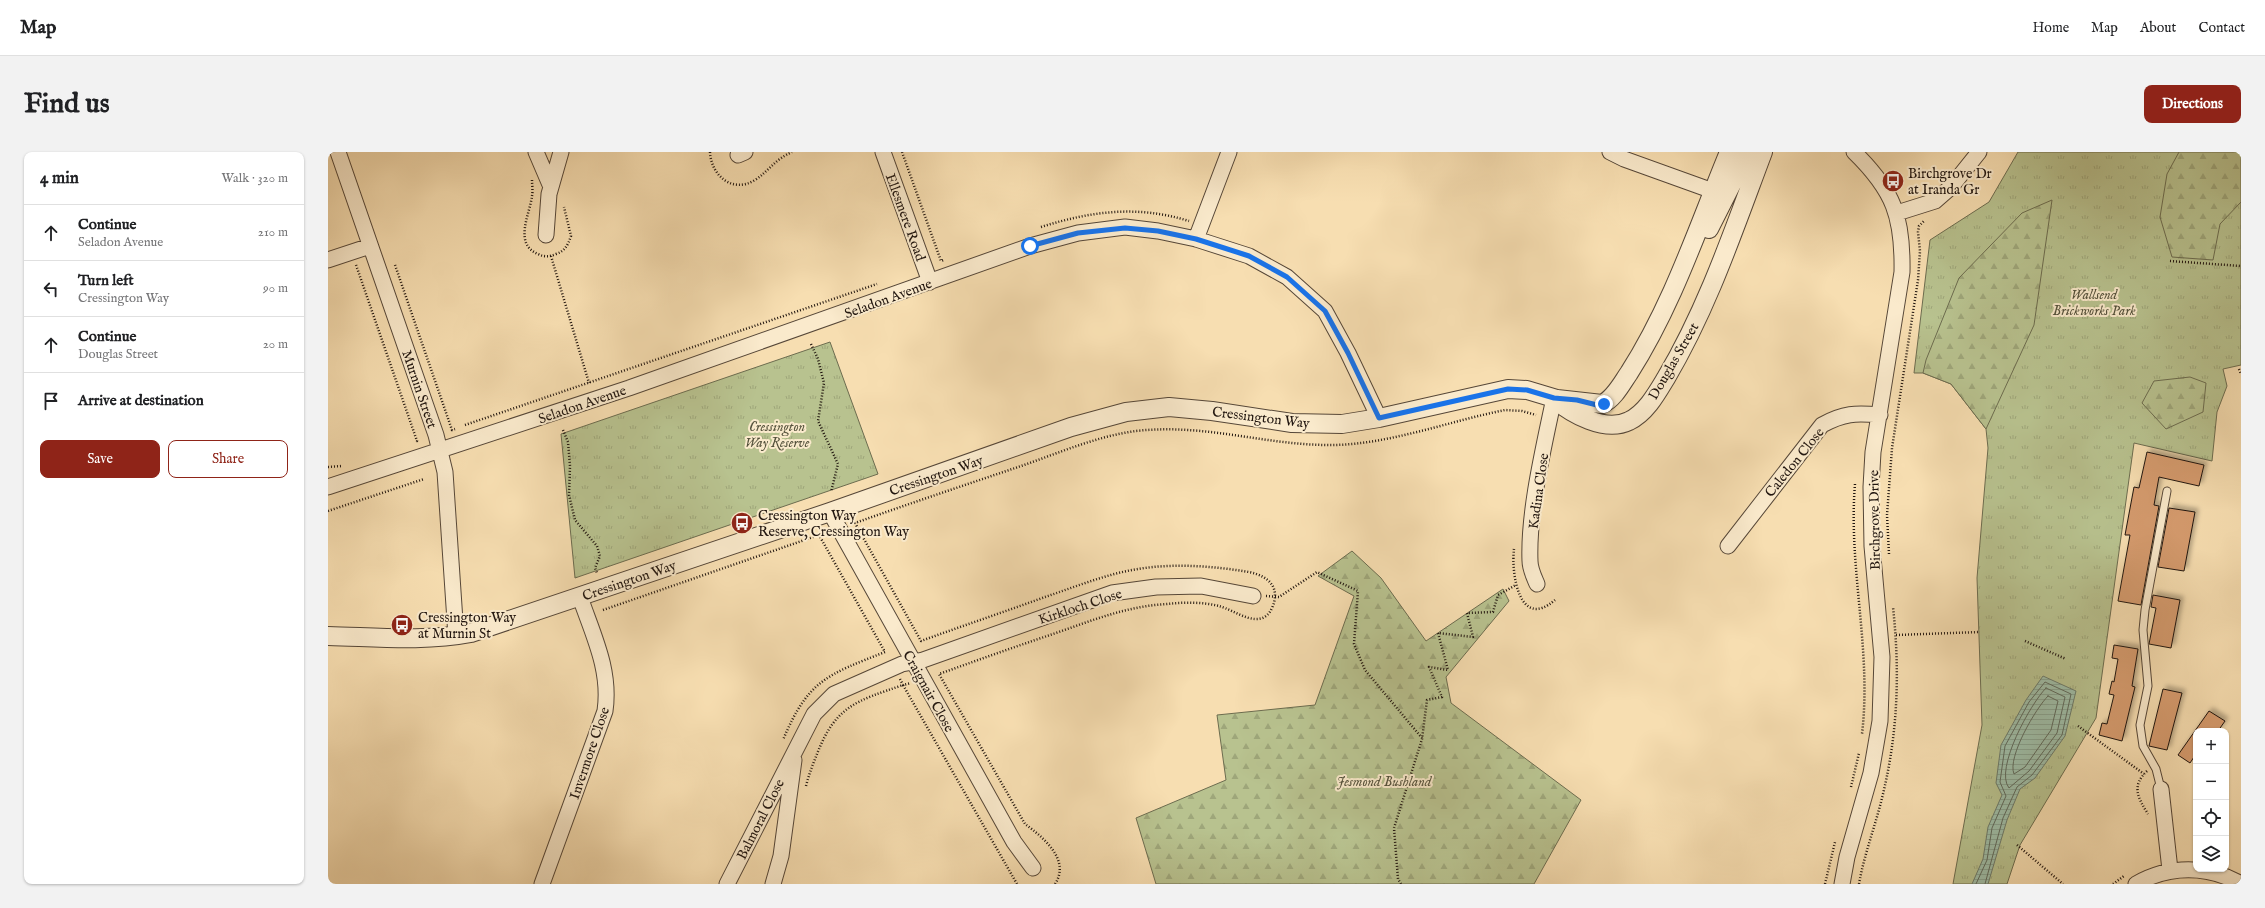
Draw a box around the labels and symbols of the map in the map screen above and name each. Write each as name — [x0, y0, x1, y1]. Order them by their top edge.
place label: Birchgrove Dr at Iranda Gr — [1908, 165, 1992, 199]
bus stop icon: Birchgrove Dr at Iranda Gr — [1880, 168, 1906, 194]
street label: Ellesmere Road — [881, 171, 929, 264]
route start — [1021, 237, 1039, 255]
street label: Seladon Avenue — [842, 275, 935, 323]
park label: Wallsend Brickworks Park — [2052, 286, 2136, 320]
street label: Douglas Street — [1645, 319, 1703, 403]
street label: Murnin Street — [397, 348, 441, 431]
street label: Seladon Avenue — [536, 381, 629, 428]
route end — [1595, 395, 1613, 413]
street label: Cressington Way — [1211, 403, 1311, 433]
park label: Cressington Way Reserve — [745, 418, 810, 452]
street label: Caledon Close — [1761, 424, 1829, 501]
street label: Cressington Way — [887, 451, 986, 500]
street label: Kadina Close — [1525, 451, 1553, 530]
street label: Birchgrove Drive — [1865, 469, 1885, 570]
place label: Cressington Way Reserve, Cressington Way — [758, 507, 909, 541]
bus stop icon: Cressington Way Reserve, Cressington Way — [729, 510, 755, 536]
street label: Cressington Way — [580, 556, 679, 605]
street label: Kirkloch Close — [1036, 585, 1125, 629]
place label: Cressington Way at Murnin St — [418, 609, 516, 643]
bus stop icon: Cressington Way at Murnin St — [389, 612, 415, 638]
street label: Craignair Close — [898, 648, 958, 736]
street label: Invermore Close — [566, 704, 614, 802]
park label: Jesmond Bushland — [1337, 773, 1433, 791]
street label: Balmoral Close — [733, 776, 789, 863]

